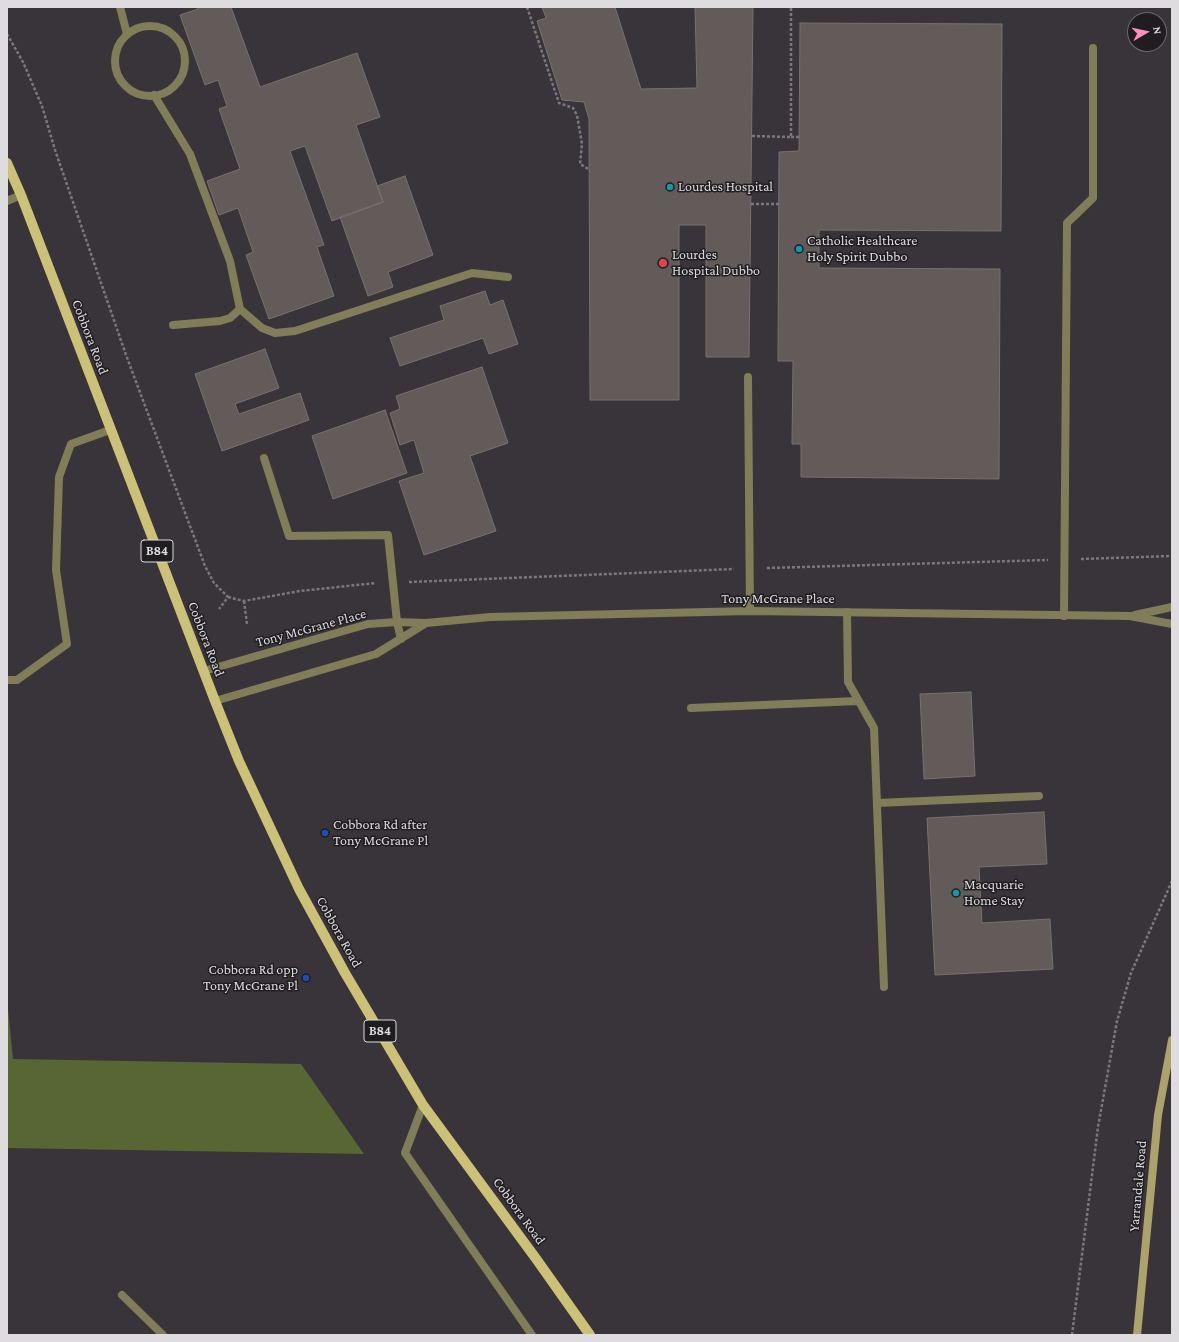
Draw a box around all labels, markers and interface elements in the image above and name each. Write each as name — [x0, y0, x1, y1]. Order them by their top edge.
north arrow — [1127, 12, 1167, 52]
text: N — [1151, 26, 1164, 35]
place label: Lourdes Hospital — [678, 179, 773, 195]
marker: Lourdes Hospital — [665, 182, 675, 192]
place label: Catholic Healthcare Holy Spirit Dubbo — [807, 233, 917, 266]
marker: Catholic Healthcare Holy Spirit Dubbo — [794, 244, 804, 254]
place label: Lourdes Hospital Dubbo — [672, 247, 760, 280]
marker: Lourdes Hospital Dubbo — [657, 257, 669, 269]
street label: Cobbora Road — [68, 297, 112, 377]
road number: B84 — [141, 540, 173, 562]
street label: Tony McGrane Place — [721, 591, 835, 607]
street label: Cobbora Road — [184, 599, 228, 679]
street label: Tony McGrane Place — [254, 605, 368, 651]
place label: Cobbora Rd after Tony McGrane Pl — [333, 817, 428, 850]
marker: Cobbora Rd after Tony McGrane Pl — [320, 828, 330, 838]
place label: Macquarie Home Stay — [964, 877, 1024, 910]
marker: Macquarie Home Stay — [951, 888, 961, 898]
street label: Cobbora Road — [313, 894, 365, 970]
place label: Cobbora Rd opp Tony McGrane Pl — [203, 962, 298, 994]
marker: Cobbora Rd opp Tony McGrane Pl — [301, 973, 311, 983]
road number: B84 — [364, 1020, 396, 1042]
street label: Yarrandale Road — [1126, 1140, 1150, 1232]
street label: Cobbora Road — [489, 1174, 549, 1248]

